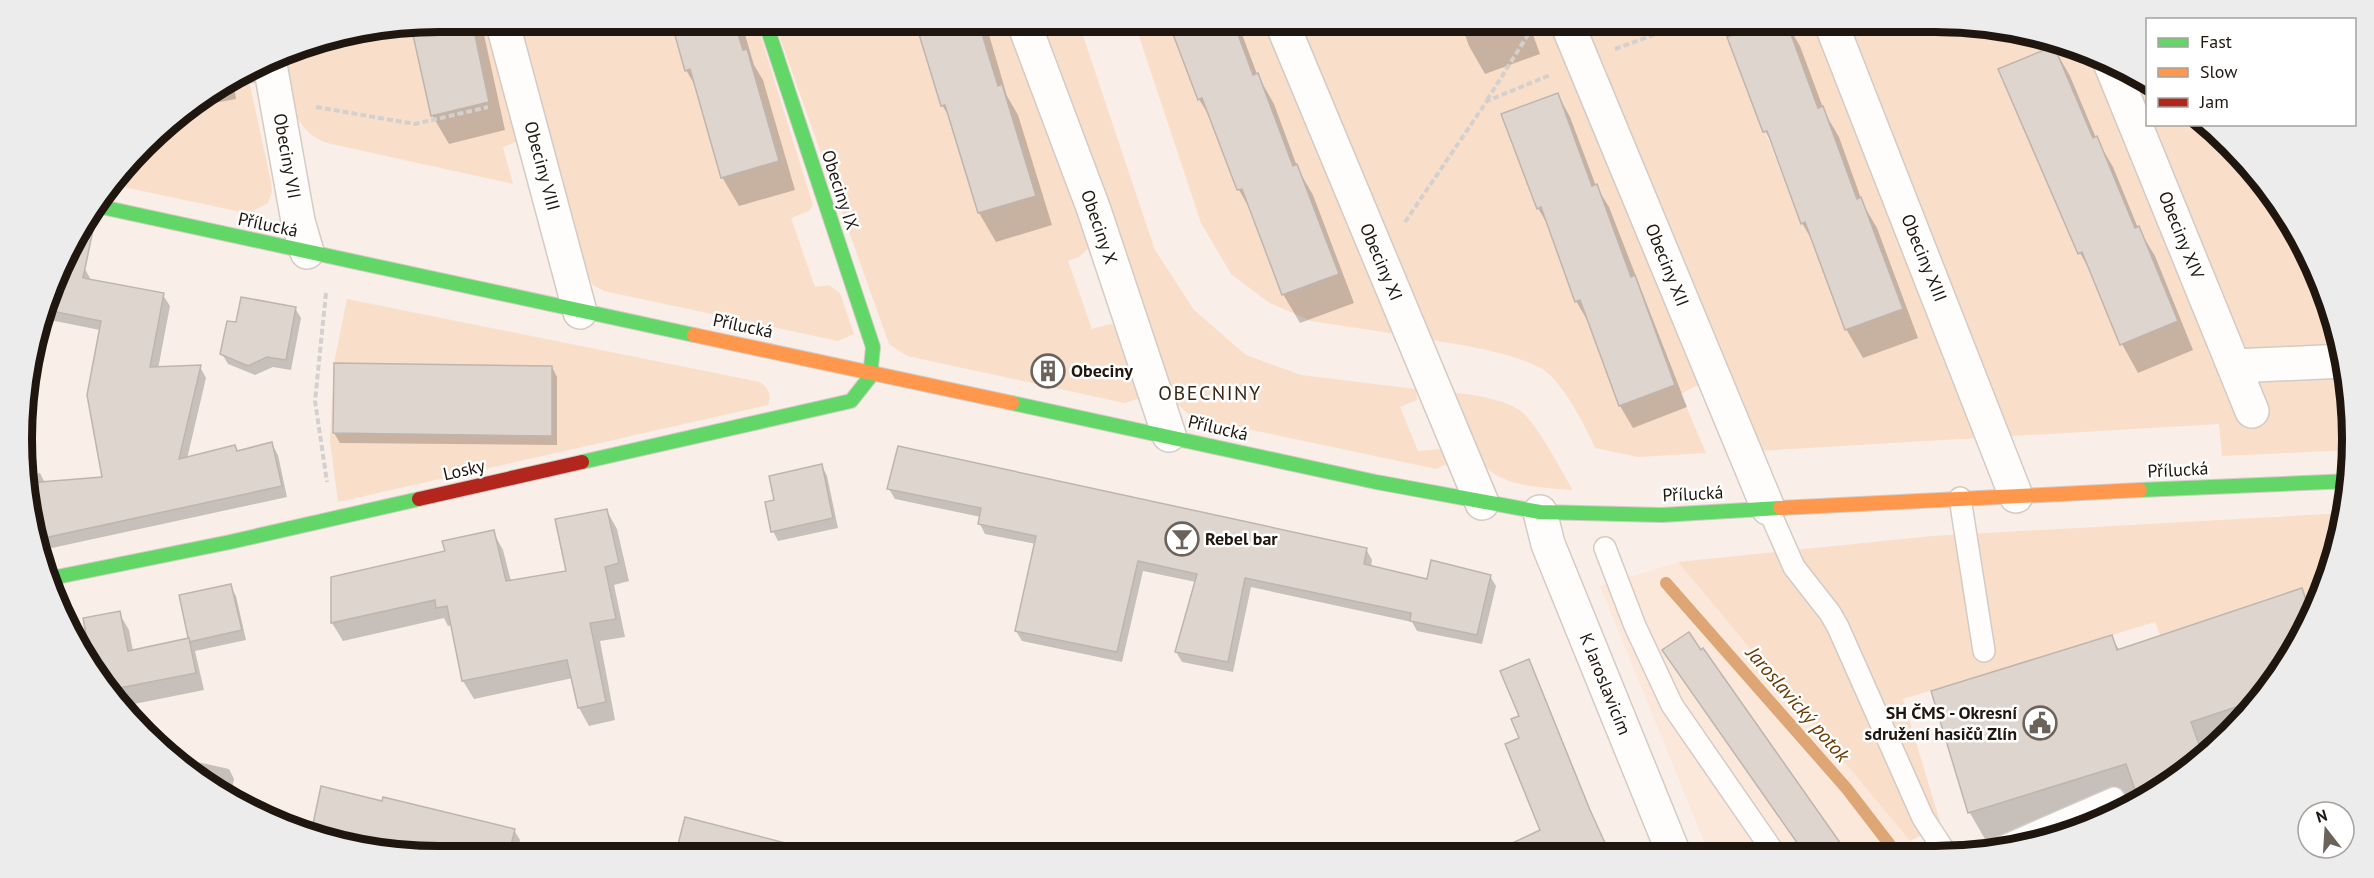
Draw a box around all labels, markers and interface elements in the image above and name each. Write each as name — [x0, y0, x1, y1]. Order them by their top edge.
legend — [2146, 18, 2356, 126]
text: Fast — [2200, 30, 2232, 53]
text: Slow — [2200, 60, 2238, 83]
text: Jam — [2199, 90, 2229, 113]
street label: Obeciny VII — [269, 111, 306, 200]
street label: Obeciny VIII — [520, 119, 565, 213]
street label: Obeciny IX — [817, 147, 864, 233]
street label: Obeciny X — [1076, 187, 1123, 267]
street label: Obeciny XIV — [2154, 188, 2210, 283]
street label: Přílucká — [236, 207, 300, 242]
street label: Obeciny XIII — [1896, 211, 1952, 305]
street label: Obeciny XI — [1355, 220, 1408, 304]
street label: Obeciny XII — [1640, 220, 1694, 310]
street label: Přílucká — [711, 308, 775, 343]
building icon: Obeciny — [1030, 353, 1066, 389]
place label: Obeciny — [1071, 359, 1133, 382]
district label: OBECNINY — [1158, 380, 1262, 406]
street label: Přílucká — [1186, 409, 1250, 446]
street label: Losky — [441, 453, 488, 485]
street label: Přílucká — [2147, 456, 2209, 483]
street label: Přílucká — [1662, 480, 1724, 507]
bar icon: Rebel bar — [1164, 521, 1200, 557]
place label: Rebel bar — [1205, 527, 1278, 550]
street label: K Jaroslavicím — [1575, 629, 1636, 738]
water label: Jaroslavický potok — [1739, 639, 1856, 768]
place label: SH ČMS - Okresní sdružení hasičů Zlín — [1865, 701, 2017, 745]
public building icon: SH ČMS - Okresní sdružení hasičů Zlín — [2022, 705, 2058, 741]
north arrow — [2296, 800, 2356, 860]
text: N — [2314, 805, 2330, 827]

